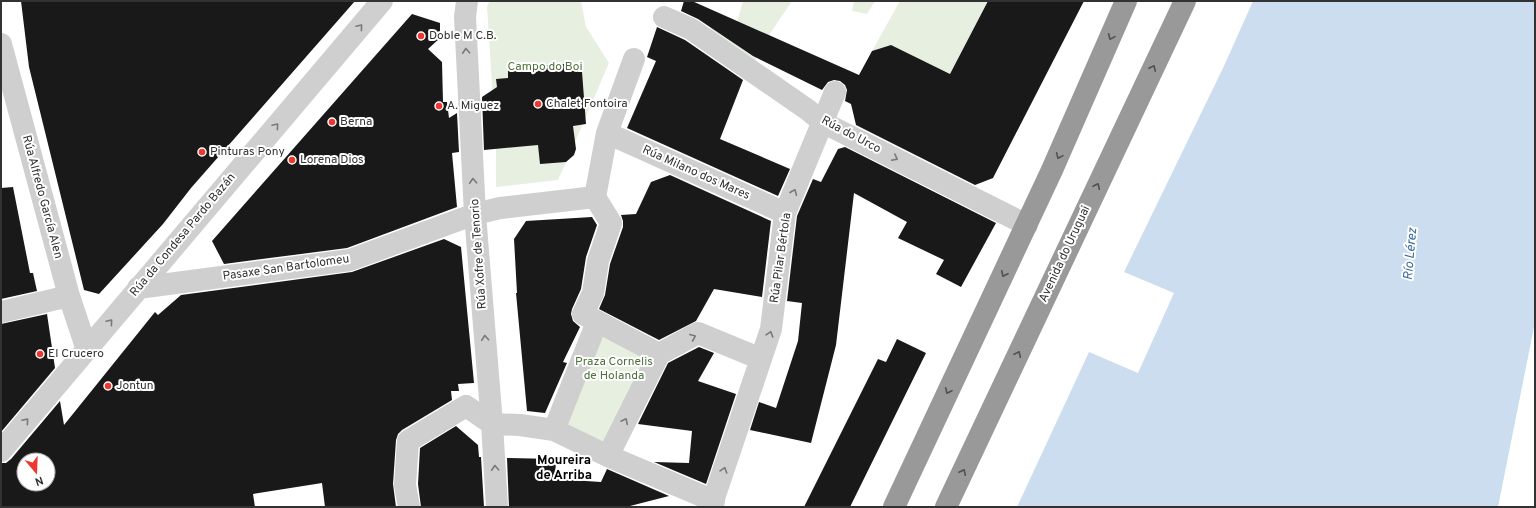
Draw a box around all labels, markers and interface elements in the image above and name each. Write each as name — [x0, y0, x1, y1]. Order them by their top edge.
one-way arrow — [355, 24, 362, 32]
place label: Doble M C.B. — [429, 28, 497, 44]
marker: Doble M C.B. — [416, 31, 426, 41]
one-way arrow — [1108, 32, 1116, 40]
one-way arrow — [462, 48, 471, 54]
park label: Campo do Boi — [507, 59, 583, 75]
one-way arrow — [1148, 65, 1156, 73]
place label: Chalet Fontoira — [546, 96, 628, 112]
place label: A. Miguez — [447, 98, 499, 114]
marker: Chalet Fontoira — [533, 99, 543, 109]
marker: A. Miguez — [434, 101, 444, 111]
street label: Rúa do Urco — [818, 113, 884, 158]
place label: Berna — [340, 114, 372, 130]
marker: Berna — [327, 117, 337, 127]
one-way arrow — [271, 124, 278, 131]
street label: Rúa Alfredo García Alen — [18, 133, 66, 261]
street label: Rúa Milano dos Mares — [640, 142, 752, 204]
place label: Pinturas Pony — [210, 144, 285, 160]
marker: Pinturas Pony — [197, 147, 207, 157]
place label: Lorena Dios — [300, 152, 364, 168]
one-way arrow — [1055, 152, 1063, 159]
one-way arrow — [890, 154, 898, 161]
marker: Lorena Dios — [287, 155, 297, 165]
street label: Rúa da Condesa Pardo Bazán — [127, 170, 239, 300]
one-way arrow — [469, 178, 478, 184]
one-way arrow — [1092, 183, 1100, 190]
one-way arrow — [789, 189, 797, 196]
street label: Rúa Xofre de Tenorio — [467, 198, 491, 310]
street label: Avenida do Uruguai — [1036, 203, 1094, 305]
street label: Rúa Pilar Bértola — [767, 212, 795, 304]
water label: Río Lérez — [1401, 226, 1421, 281]
street label: Pasaxe San Bartolomeu — [222, 251, 350, 285]
one-way arrow — [1001, 269, 1009, 277]
one-way arrow — [106, 319, 113, 326]
one-way arrow — [765, 330, 774, 337]
one-way arrow — [690, 333, 697, 341]
one-way arrow — [481, 335, 490, 341]
place label: El Crucero — [48, 346, 104, 362]
marker: El Crucero — [35, 349, 45, 359]
one-way arrow — [1013, 351, 1021, 358]
park label: Praza Cornelis de Holanda — [575, 354, 653, 384]
place label: Jontun — [116, 378, 154, 394]
marker: Jontun — [103, 381, 113, 391]
one-way arrow — [945, 387, 953, 395]
one-way arrow — [22, 418, 29, 426]
one-way arrow — [620, 418, 628, 425]
north arrow — [16, 452, 56, 492]
district label: Moureira de Arriba — [536, 453, 592, 484]
one-way arrow — [490, 465, 499, 471]
one-way arrow — [719, 467, 728, 474]
one-way arrow — [958, 468, 966, 476]
text: N — [33, 473, 45, 488]

